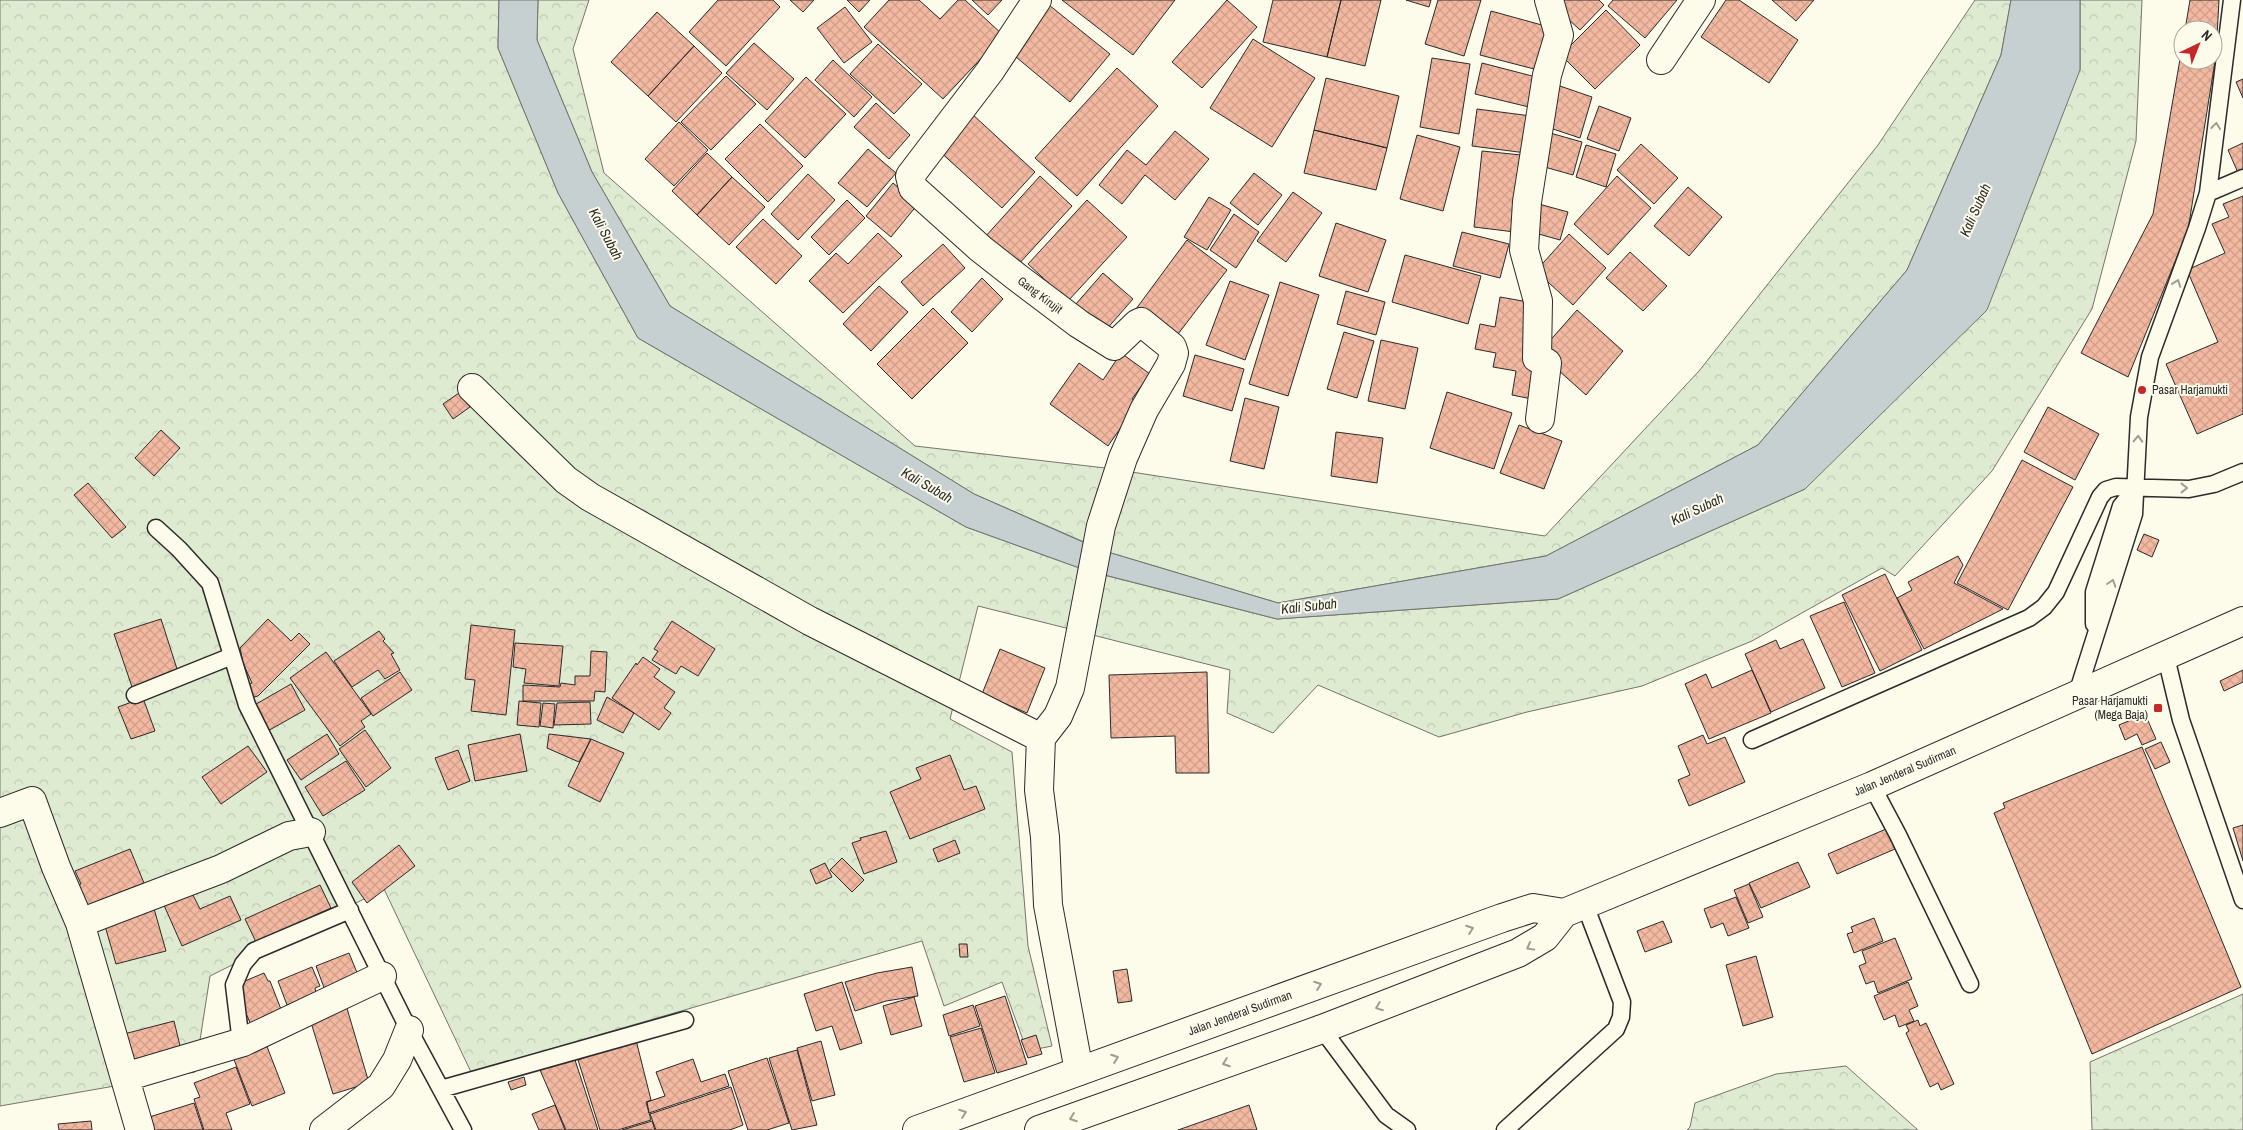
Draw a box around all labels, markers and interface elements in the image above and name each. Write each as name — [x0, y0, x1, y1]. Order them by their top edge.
north arrow — [2173, 20, 2223, 70]
text: N — [2198, 26, 2216, 45]
one-way arrow — [2210, 121, 2221, 129]
water label: Kali Subah — [1955, 181, 1995, 239]
water label: Kali Subah — [585, 205, 627, 263]
street label: Gang Kirujit — [1014, 273, 1066, 317]
one-way arrow — [2171, 279, 2181, 287]
place label: Pasar Harjamukti — [2152, 382, 2228, 398]
marker: Pasar Harjamukti — [2136, 384, 2148, 396]
one-way arrow — [2133, 435, 2143, 443]
water label: Kali Subah — [898, 463, 956, 507]
one-way arrow — [2181, 483, 2189, 493]
water label: Kali Subah — [1668, 489, 1726, 529]
one-way arrow — [2106, 580, 2116, 588]
water label: Kali Subah — [1280, 594, 1338, 618]
place label: Pasar Harjamukti (Mega Baja) — [2072, 693, 2148, 723]
marker: Pasar Harjamukti (Mega Baja) — [2152, 702, 2164, 714]
street label: Jalan Jenderal Sudirman — [1852, 742, 1958, 800]
one-way arrow — [1466, 925, 1474, 935]
one-way arrow — [1526, 940, 1535, 950]
one-way arrow — [1313, 981, 1321, 991]
street label: Jalan Jenderal Sudirman — [1186, 987, 1294, 1039]
one-way arrow — [1375, 1001, 1384, 1011]
one-way arrow — [1111, 1054, 1119, 1064]
one-way arrow — [1223, 1057, 1231, 1067]
one-way arrow — [958, 1109, 966, 1119]
one-way arrow — [1070, 1112, 1078, 1122]

